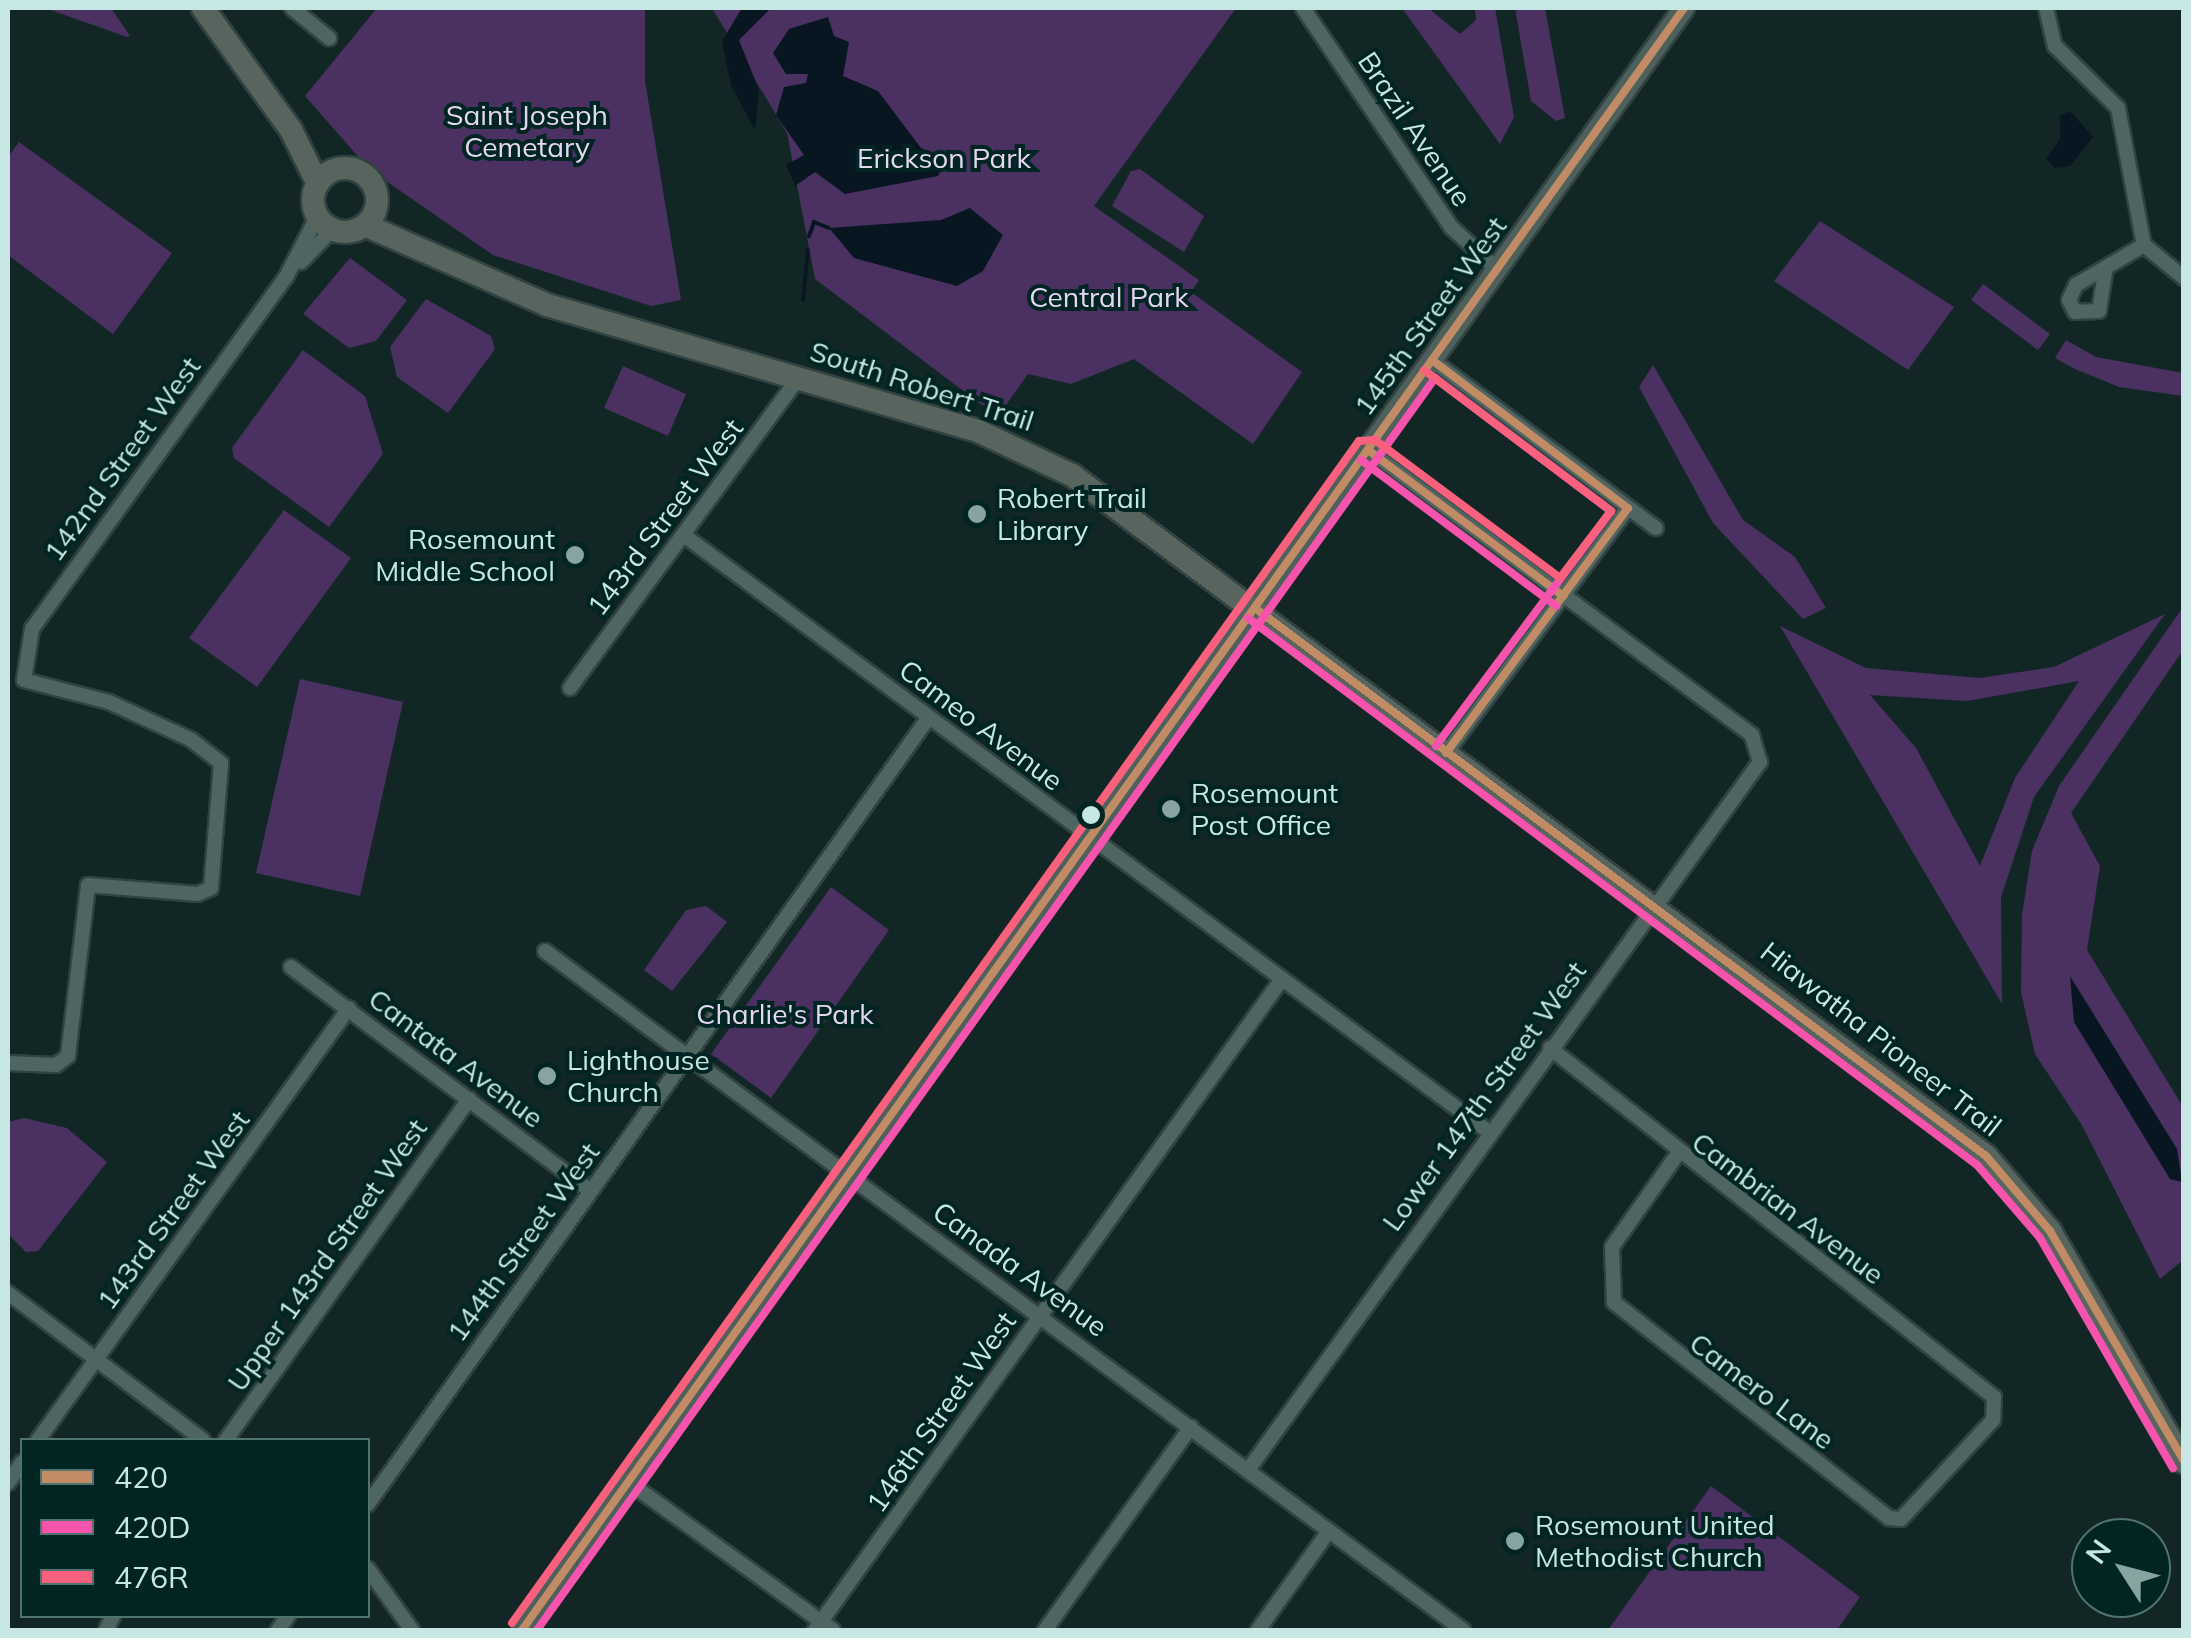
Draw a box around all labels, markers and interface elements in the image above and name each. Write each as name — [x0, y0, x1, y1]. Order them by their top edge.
street label: Brazil Avenue — [1351, 46, 1479, 212]
park label: Saint Joseph Cemetary — [446, 98, 608, 164]
park label: Erickson Park — [857, 141, 1031, 175]
street label: 145th Street West — [1347, 210, 1513, 422]
park label: Central Park — [1029, 280, 1189, 314]
street label: South Robert Trail — [806, 334, 1038, 438]
street label: 142nd Street West — [37, 350, 207, 568]
street label: 143rd Street West — [580, 412, 750, 622]
place label: Robert Trail Library — [997, 481, 1147, 547]
marker: Robert Trail Library — [966, 503, 988, 525]
place label: Rosemount Middle School — [375, 522, 555, 588]
marker: Rosemount Middle School — [564, 544, 586, 566]
street label: Cameo Avenue — [893, 653, 1069, 797]
place label: Rosemount Post Office — [1191, 776, 1338, 842]
marker: Rosemount Post Office — [1160, 798, 1182, 820]
unlabelled marker — [1081, 805, 1101, 825]
street label: Hiawatha Pioneer Trail — [1754, 935, 2008, 1143]
street label: Lower 147th Street West — [1375, 955, 1593, 1237]
street label: Cantata Avenue — [362, 981, 550, 1135]
park label: Charlie's Park — [696, 997, 874, 1031]
place label: Lighthouse Church — [567, 1043, 710, 1109]
marker: Lighthouse Church — [536, 1065, 558, 1087]
street label: 143rd Street West — [90, 1104, 256, 1316]
street label: Upper 143rd Street West — [220, 1113, 434, 1397]
street label: Cambrian Avenue — [1685, 1125, 1891, 1291]
street label: 144th Street West — [440, 1136, 606, 1348]
street label: Canada Avenue — [926, 1195, 1114, 1343]
street label: 146th Street West — [859, 1305, 1023, 1519]
street label: Camero Lane — [1683, 1326, 1841, 1456]
legend — [20, 1438, 370, 1618]
text: 420 — [114, 1458, 168, 1496]
text: 420D — [114, 1508, 190, 1546]
place label: Rosemount United Methodist Church — [1535, 1508, 1775, 1574]
north arrow — [2071, 1518, 2171, 1618]
marker: Rosemount United Methodist Church — [1504, 1530, 1526, 1552]
text: N — [2078, 1532, 2118, 1570]
text: 476R — [114, 1558, 189, 1596]

